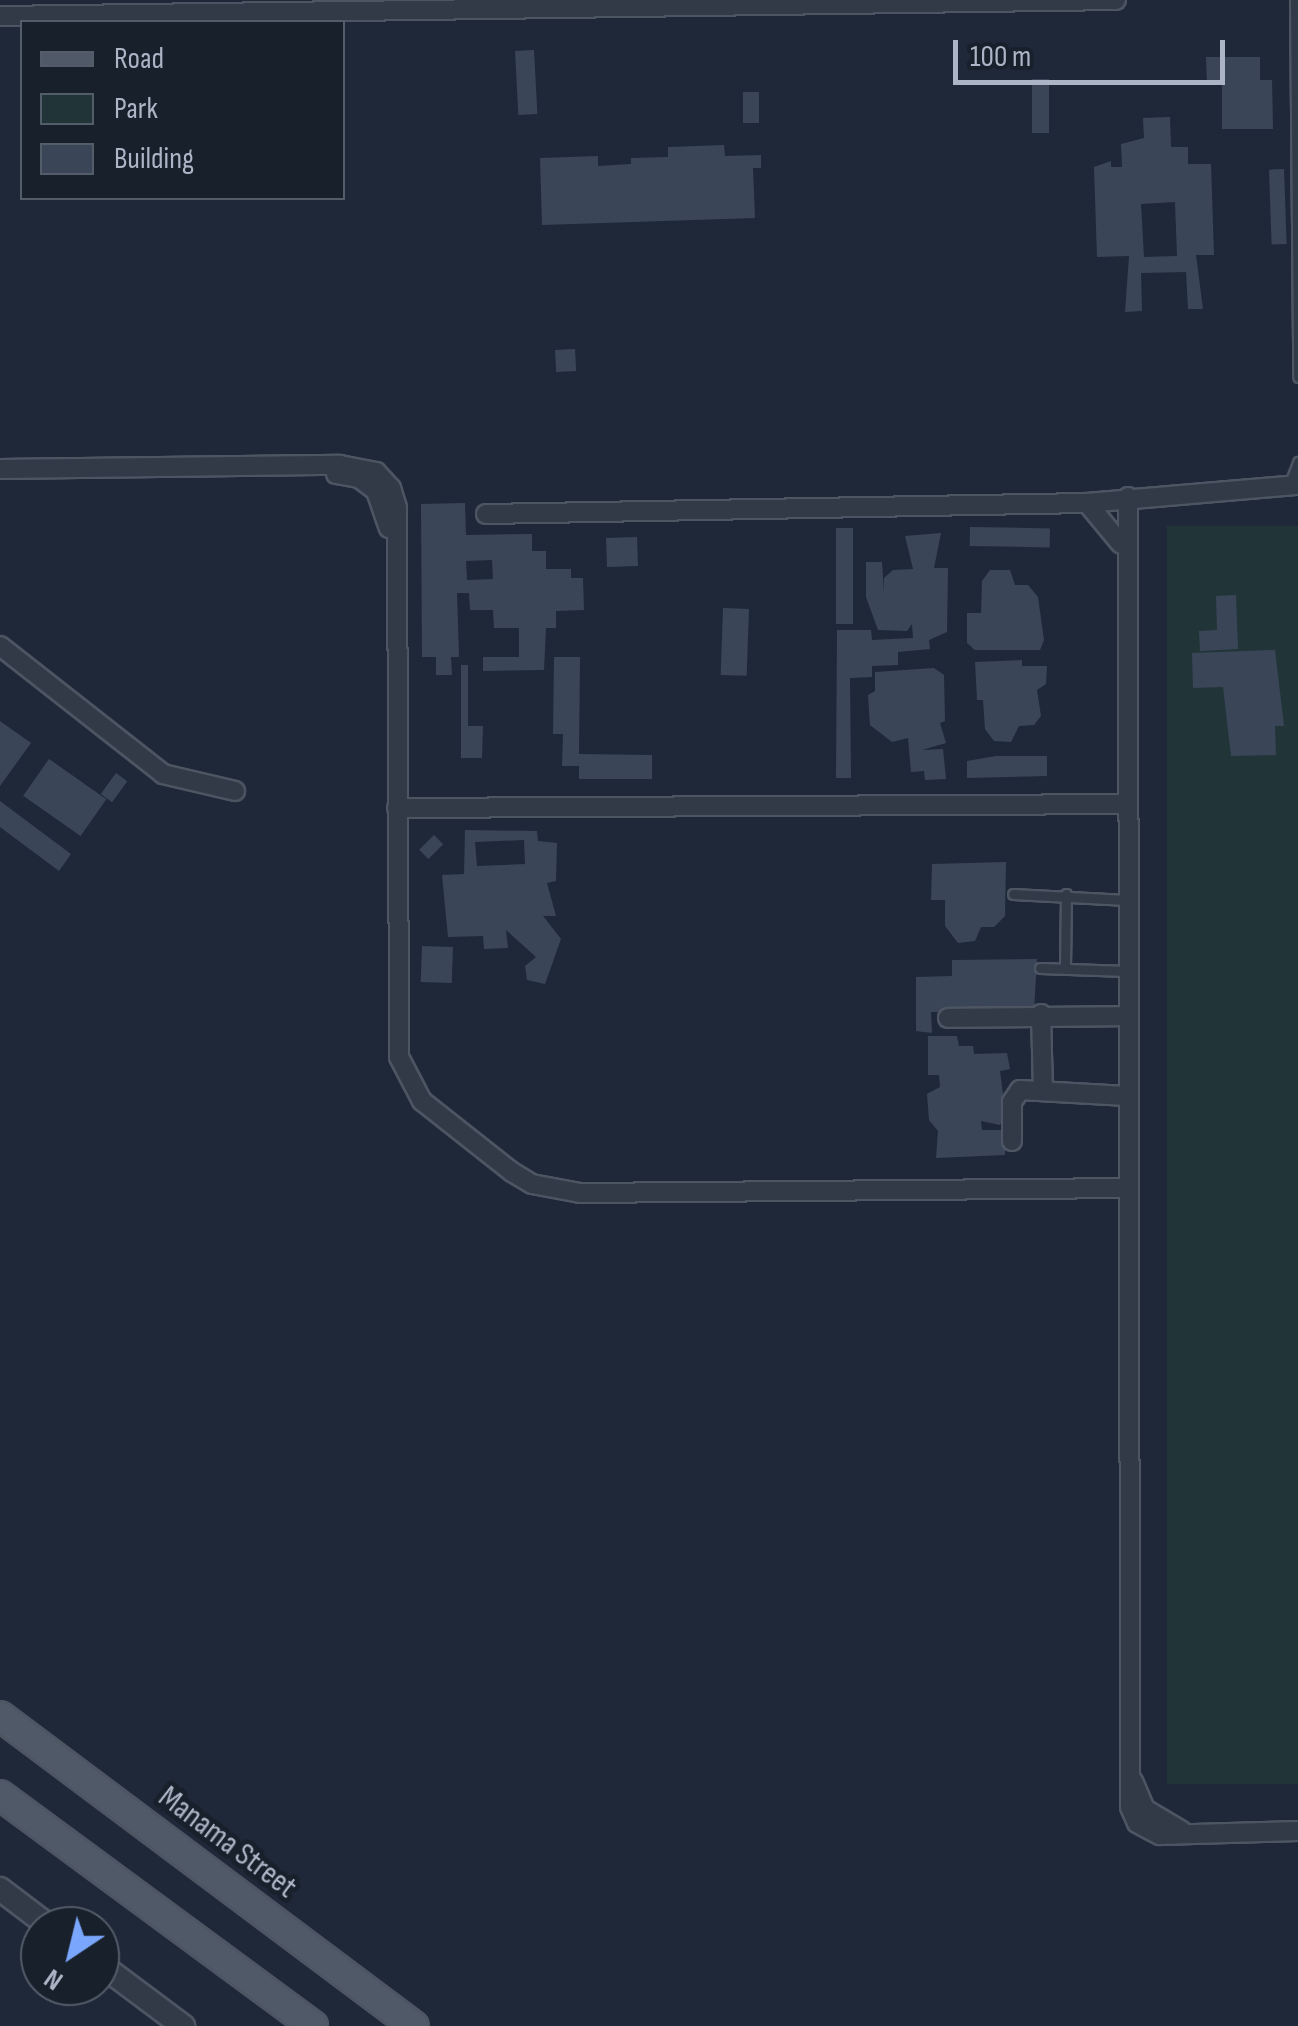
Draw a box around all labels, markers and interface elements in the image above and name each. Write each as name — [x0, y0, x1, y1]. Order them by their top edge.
legend — [20, 20, 345, 200]
scale bar — [958, 20, 1230, 82]
text: 100 m — [970, 39, 1031, 75]
text: Road — [114, 41, 164, 77]
text: Park — [114, 91, 158, 127]
text: Building — [114, 141, 194, 177]
street label: Manama Street — [150, 1779, 304, 1907]
north arrow — [20, 1906, 120, 2006]
text: N — [38, 1962, 69, 1997]

